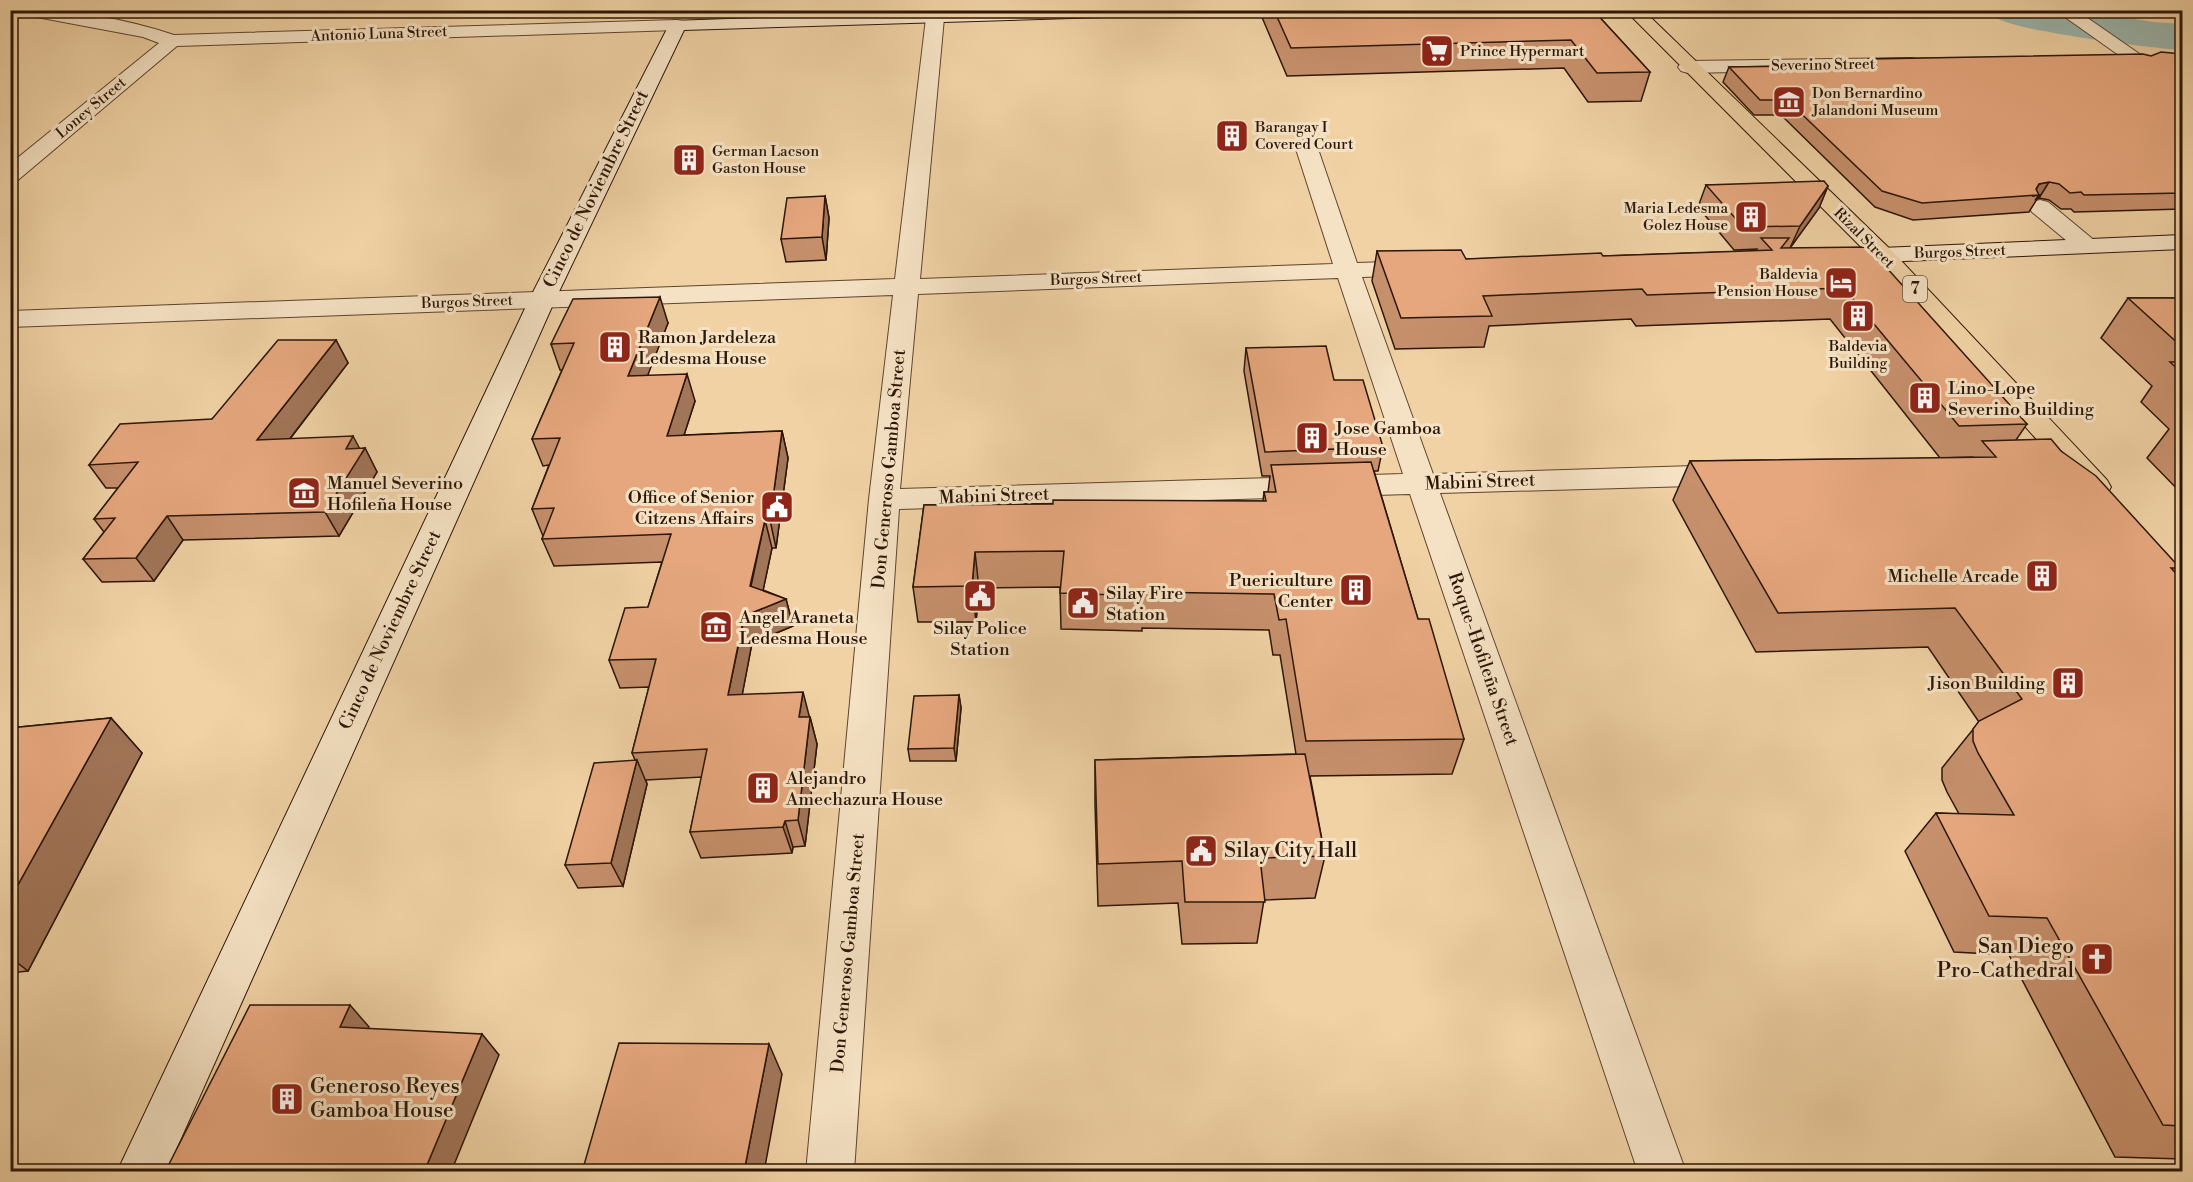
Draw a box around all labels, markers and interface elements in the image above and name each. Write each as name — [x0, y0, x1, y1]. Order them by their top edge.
street label: Antonio Luna Street — [309, 22, 448, 46]
supermarket icon: Prince Hypermart — [1419, 33, 1455, 69]
place label: Prince Hypermart — [1460, 42, 1585, 61]
street label: Severino Street — [1771, 55, 1876, 75]
street label: Loney Street — [52, 73, 131, 143]
museum icon: Don Bernardino Jalandoni Museum — [1771, 84, 1807, 120]
place label: Don Bernardino Jalandoni Museum — [1811, 84, 1939, 120]
street label: Cinco de Noviembre Street — [538, 86, 654, 292]
building icon: Barangay I Covered Court — [1214, 118, 1250, 154]
place label: Barangay I Covered Court — [1254, 118, 1354, 154]
building icon: German Lacson Gaston House — [671, 142, 707, 178]
place label: German Lacson Gaston House — [712, 142, 819, 178]
place label: Maria Ledesma Golez House — [1624, 199, 1728, 235]
building icon: Maria Ledesma Golez House — [1733, 199, 1769, 235]
street label: Rizal Street — [1830, 204, 1899, 273]
street label: Burgos Street — [1913, 241, 2007, 263]
place label: Baldevia Pension House — [1717, 265, 1818, 301]
hotel icon: Baldevia Pension House — [1823, 265, 1859, 301]
street label: Burgos Street — [1049, 268, 1143, 290]
road number: 7 — [1903, 276, 1927, 302]
street label: Burgos Street — [420, 291, 514, 313]
building icon: Baldevia Building — [1840, 298, 1876, 334]
place label: Ramon Jardeleza Ledesma House — [638, 326, 777, 370]
building icon: Ramon Jardeleza Ledesma House — [597, 329, 633, 365]
place label: Baldevia Building — [1828, 337, 1888, 373]
street label: Don Generoso Gamboa Street — [867, 348, 911, 590]
place label: Lino-Lope Severino Building — [1948, 377, 2095, 421]
building icon: Lino-Lope Severino Building — [1907, 380, 1943, 416]
place label: Jose Gamboa House — [1334, 417, 1442, 461]
building icon: Jose Gamboa House — [1294, 420, 1330, 456]
street label: Mabini Street — [1424, 469, 1536, 495]
place label: Manuel Severino Hofileña House — [327, 472, 463, 516]
museum icon: Manuel Severino Hofileña House — [286, 475, 322, 511]
street label: Mabini Street — [938, 483, 1050, 509]
place label: Office of Senior Citzens Affairs — [628, 486, 754, 530]
public building icon: Office of Senior Citzens Affairs — [759, 489, 795, 525]
street label: Cinco de Noviembre Street — [334, 526, 447, 733]
building icon: Michelle Arcade — [2024, 558, 2060, 594]
place label: Michelle Arcade — [1888, 565, 2019, 588]
place label: Puericulture Center — [1229, 569, 1333, 613]
street label: Roque-Hofileña Street — [1442, 569, 1524, 749]
building icon: Puericulture Center — [1338, 572, 1374, 608]
public building icon: Silay Police Station — [962, 578, 998, 614]
place label: Silay Fire Station — [1106, 582, 1183, 626]
public building icon: Silay Fire Station — [1065, 585, 1101, 621]
place label: Angel Araneta Ledesma House — [738, 606, 868, 650]
museum icon: Angel Araneta Ledesma House — [698, 609, 734, 645]
place label: Silay Police Station — [933, 617, 1027, 661]
building icon: Jison Building — [2050, 665, 2086, 701]
place label: Jison Building — [1927, 672, 2046, 695]
place label: Alejandro Amechazura House — [785, 767, 943, 811]
building icon: Alejandro Amechazura House — [745, 770, 781, 806]
street label: Don Generoso Gamboa Street — [826, 832, 870, 1074]
public building icon: Silay City Hall — [1183, 833, 1219, 869]
place label: Silay City Hall — [1224, 838, 1357, 864]
place label: San Diego Pro-Cathedral — [1937, 934, 2074, 984]
church icon: San Diego Pro-Cathedral — [2079, 941, 2115, 977]
place label: Generoso Reyes Gamboa House — [310, 1074, 460, 1124]
building icon: Generoso Reyes Gamboa House — [269, 1081, 305, 1117]

